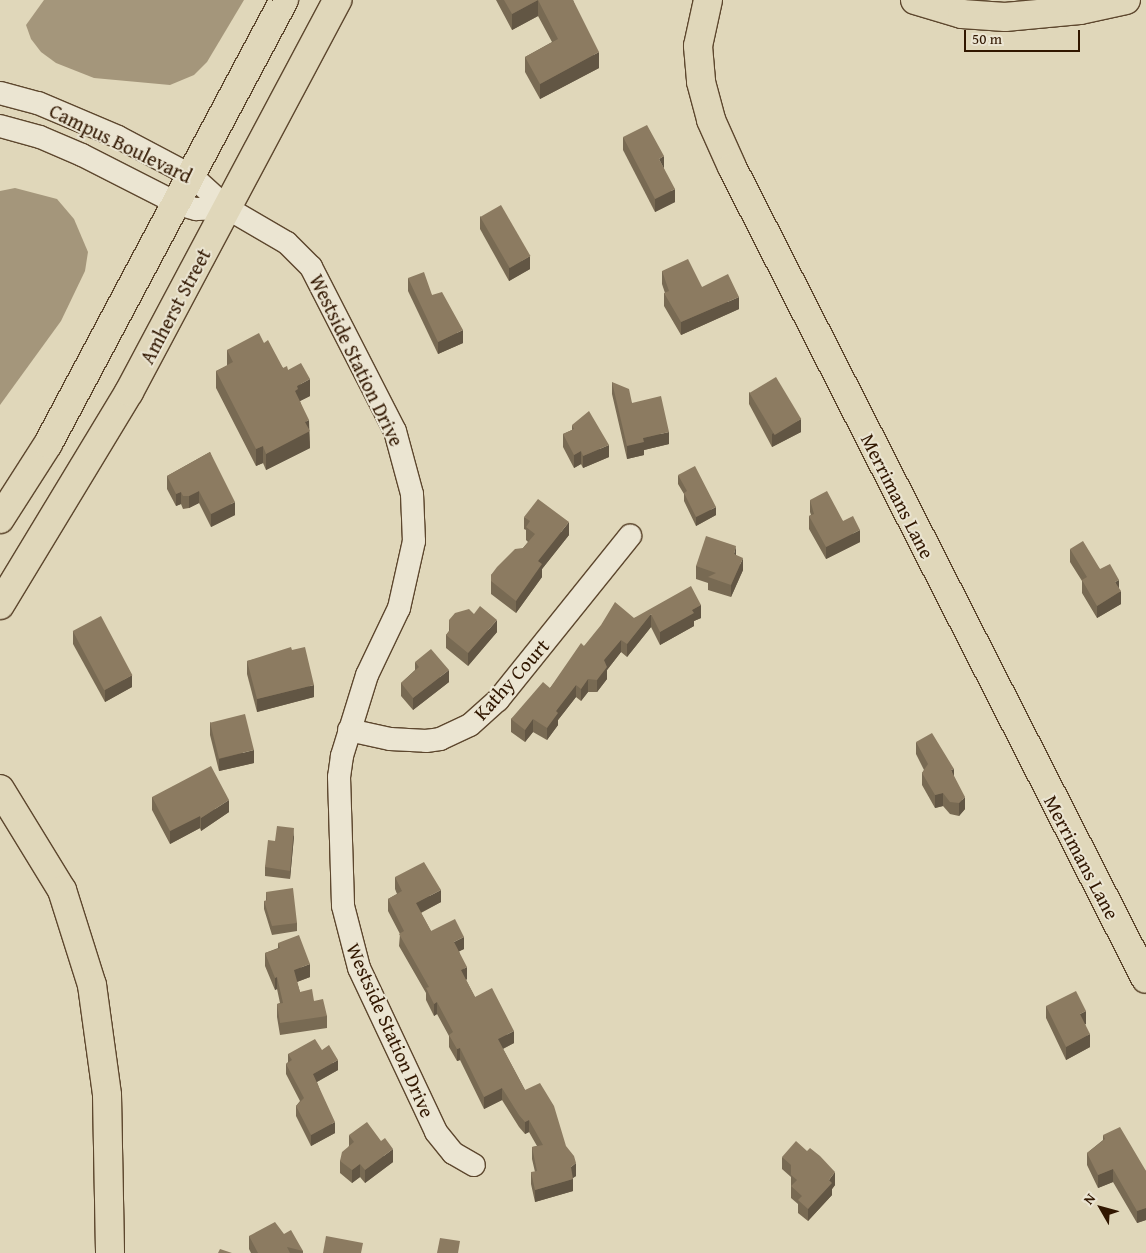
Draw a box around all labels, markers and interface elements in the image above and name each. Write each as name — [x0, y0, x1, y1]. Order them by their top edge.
scale bar — [966, 20, 1082, 52]
text: 50 m — [972, 28, 1002, 49]
street label: Campus Boulevard — [46, 98, 196, 188]
street label: Amherst Street — [135, 244, 215, 368]
street label: Westside Station Drive — [305, 270, 409, 450]
street label: Merrimans Lane — [856, 429, 940, 563]
street label: Kathy Court — [468, 633, 554, 725]
street label: Merrimans Lane — [1039, 791, 1125, 923]
street label: Westside Station Drive — [342, 939, 440, 1121]
north arrow — [1076, 1183, 1126, 1233]
text: N — [1078, 1189, 1100, 1209]

